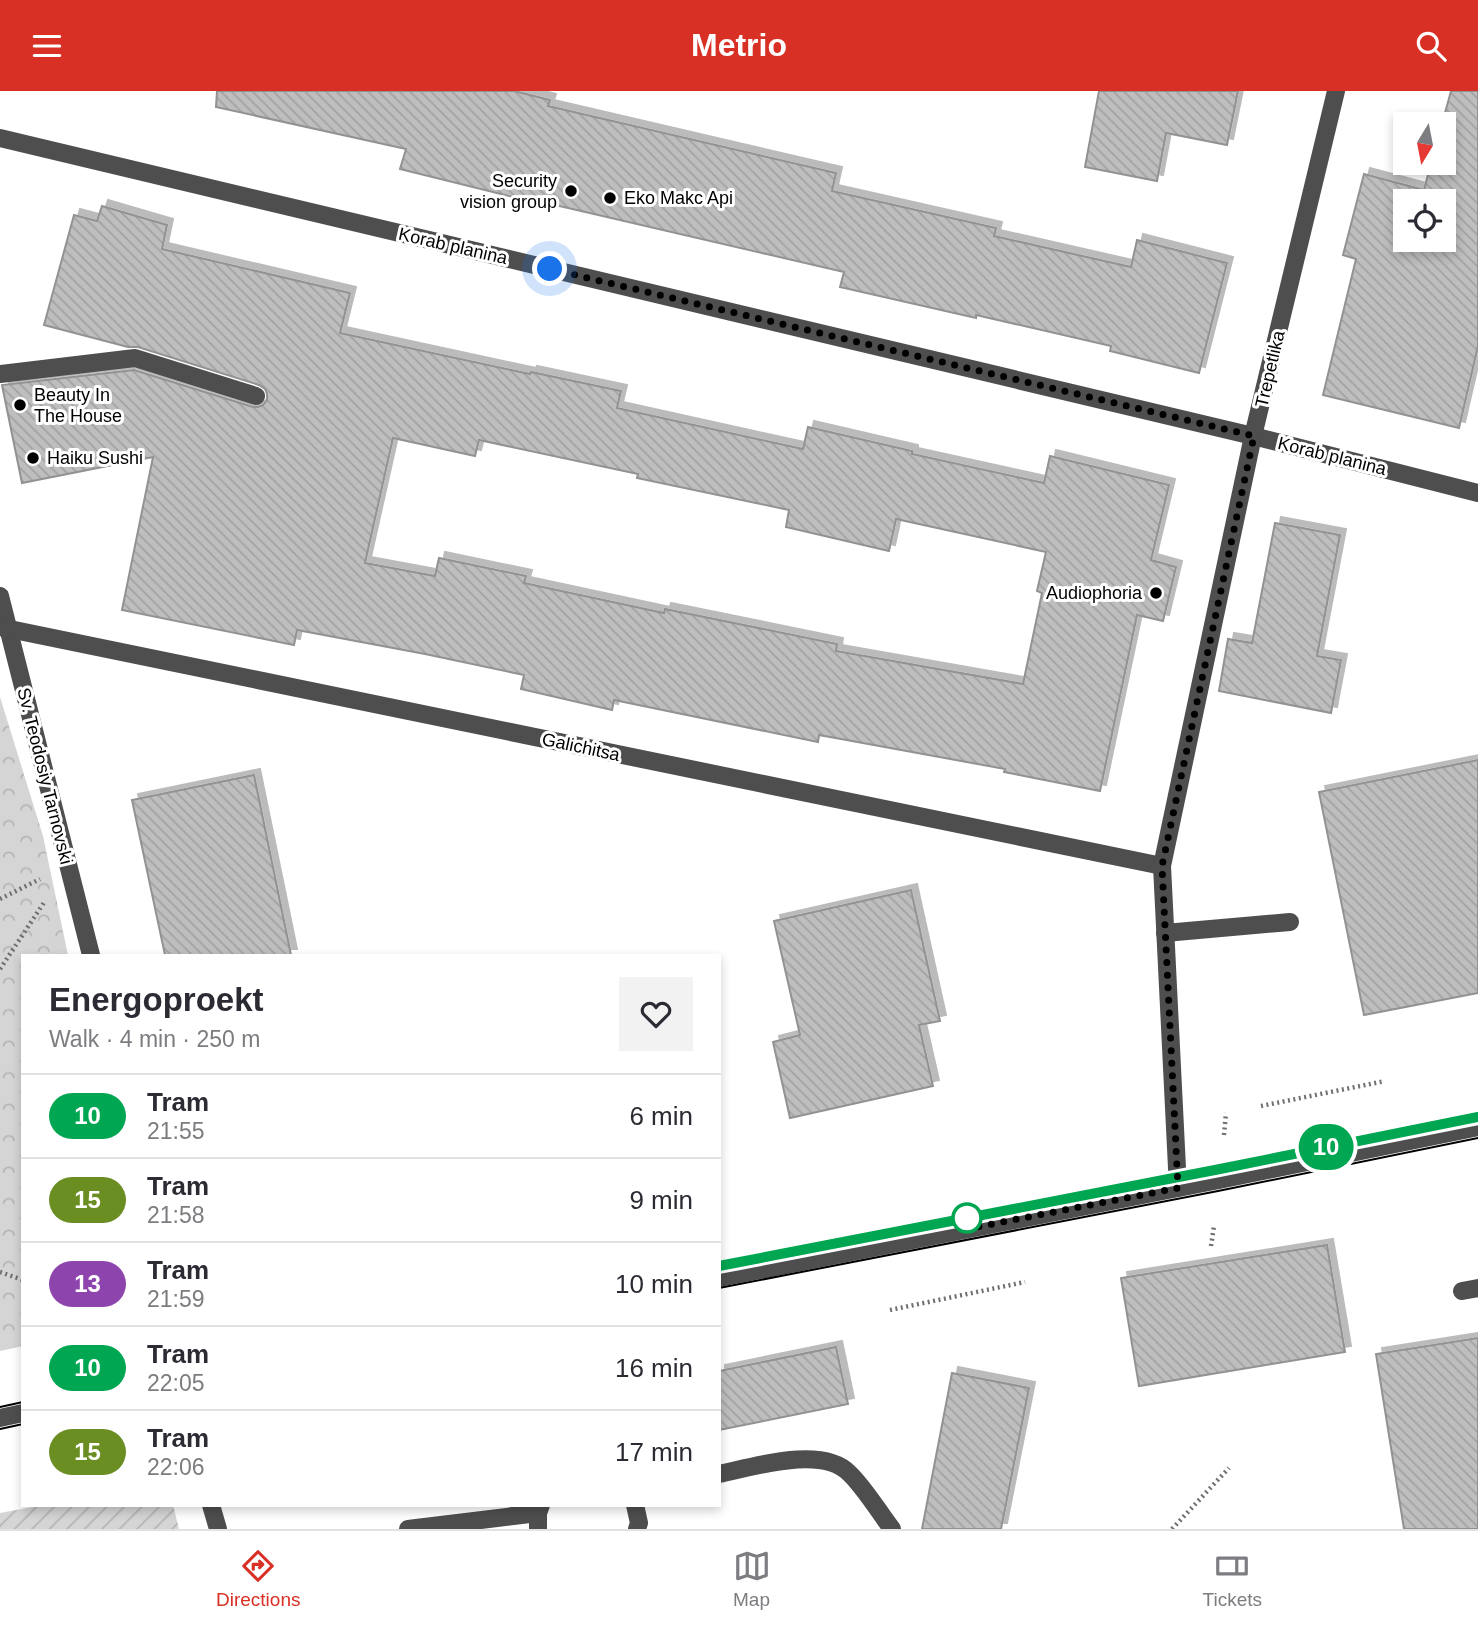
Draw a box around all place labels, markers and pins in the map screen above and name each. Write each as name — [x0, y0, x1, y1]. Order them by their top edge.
place label: Security vision group — [460, 171, 557, 212]
marker: Security vision group — [563, 183, 579, 199]
place label: Eko Makc Api — [624, 188, 733, 208]
marker: Eko Makc Api — [602, 190, 618, 206]
place label: Beauty In The House — [34, 385, 122, 426]
marker: Beauty In The House — [12, 397, 28, 413]
place label: Haiku Sushi — [47, 448, 143, 468]
marker: Haiku Sushi — [25, 450, 41, 466]
place label: Audiophoria — [1046, 583, 1143, 603]
marker: Audiophoria — [1148, 585, 1164, 601]
unlabelled marker — [952, 1203, 982, 1233]

